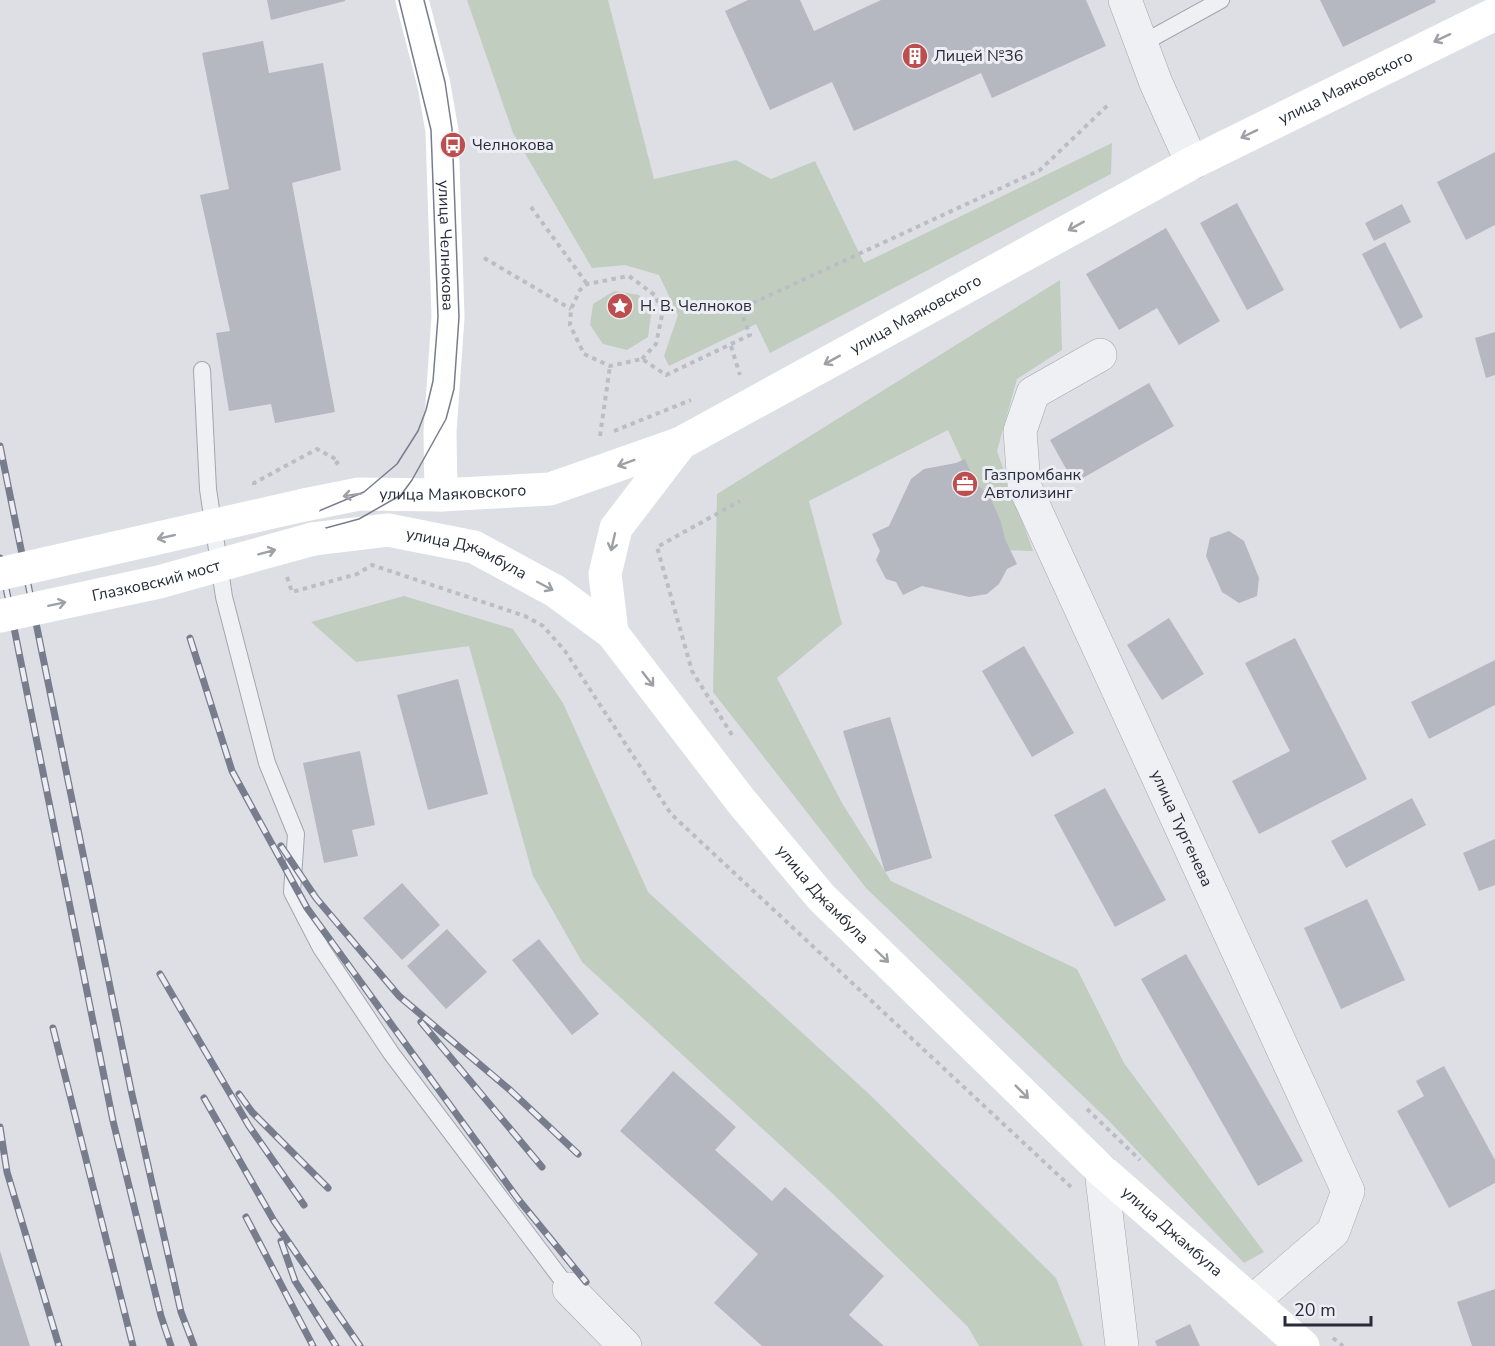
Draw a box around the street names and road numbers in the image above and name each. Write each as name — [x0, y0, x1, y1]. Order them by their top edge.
street label: улица Маяковского — [1275, 45, 1416, 130]
street label: улица Челнокова — [433, 180, 459, 311]
street label: улица Маяковского — [846, 269, 986, 359]
street label: улица Маяковского — [379, 479, 527, 506]
street label: улица Джамбула — [404, 523, 531, 585]
street label: Глазковский мост — [90, 554, 224, 607]
street label: улица Тургенева — [1145, 766, 1218, 890]
street label: улица Джамбула — [771, 840, 874, 949]
street label: улица Джамбула — [1117, 1182, 1227, 1282]

